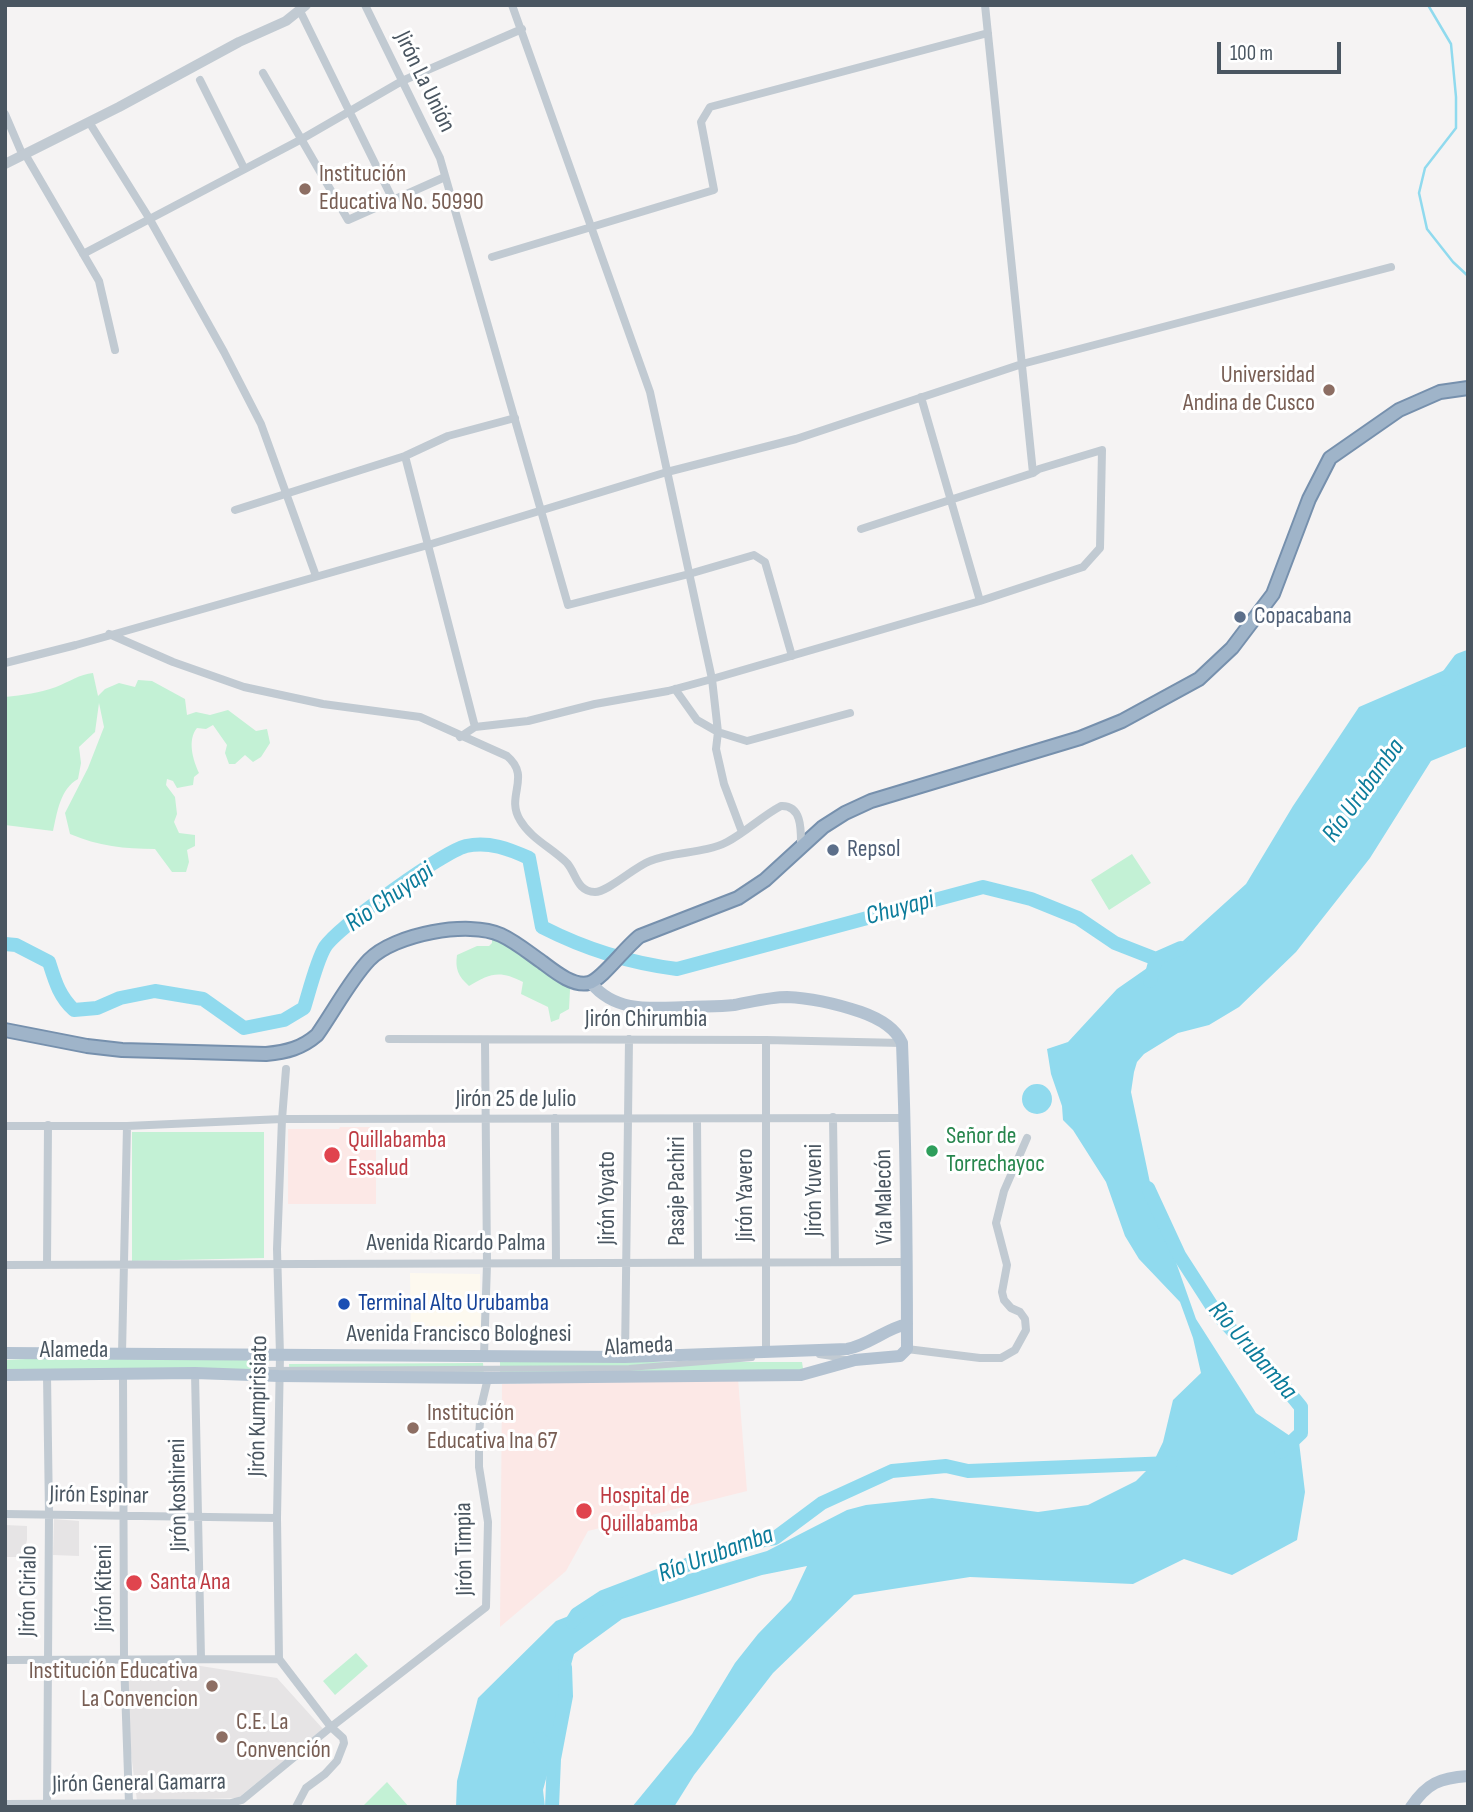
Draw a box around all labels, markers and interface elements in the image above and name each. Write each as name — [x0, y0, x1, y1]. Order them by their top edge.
street label: Jirón La Unión — [387, 27, 461, 137]
scale bar — [1221, 28, 1345, 72]
text: 100 m — [1230, 41, 1273, 66]
place label: Institución Educativa No. 50990 — [319, 161, 484, 217]
marker: Institución Educativa No. 50990 — [297, 181, 313, 197]
place label: Universidad Andina de Cusco — [1183, 362, 1315, 418]
marker: Universidad Andina de Cusco — [1321, 382, 1337, 398]
place label: Copacabana — [1254, 603, 1352, 631]
marker: Copacabana — [1232, 609, 1248, 625]
water label: Río Urubamba — [1316, 733, 1412, 849]
place label: Repsol — [847, 836, 900, 864]
marker: Repsol — [825, 842, 841, 858]
water label: Rio Chuyapi — [340, 856, 440, 940]
water label: Chuyapi — [863, 885, 937, 933]
street label: Jirón Chirumbia — [585, 1006, 707, 1034]
street label: Jirón 25 de Julio — [455, 1086, 577, 1114]
place label: Señor de Torrechayoc — [946, 1123, 1045, 1179]
place label: Quillabamba Essalud — [348, 1127, 446, 1183]
street label: Pasaje Pachiri — [664, 1136, 692, 1246]
marker: Señor de Torrechayoc — [924, 1143, 940, 1159]
street label: Jirón Yuveni — [801, 1144, 829, 1236]
marker: Quillabamba Essalud — [322, 1145, 342, 1165]
street label: Jirón Yavero — [732, 1148, 760, 1242]
street label: Vía Malecón — [870, 1149, 900, 1245]
street label: Jirón Yoyato — [594, 1151, 622, 1245]
street label: Avenida Ricardo Palma — [366, 1230, 546, 1258]
place label: Terminal Alto Urubamba — [358, 1290, 549, 1318]
water label: Río Urubamba — [1201, 1295, 1303, 1407]
marker: Terminal Alto Urubamba — [336, 1296, 352, 1312]
street label: Avenida Francisco Bolognesi — [346, 1321, 572, 1349]
street label: Alameda — [604, 1331, 674, 1363]
street label: Jirón Kumpirisiato — [243, 1335, 275, 1477]
street label: Alameda — [40, 1337, 108, 1365]
place label: Institución Educativa Ina 67 — [427, 1400, 557, 1456]
marker: Institución Educativa Ina 67 — [405, 1420, 421, 1436]
street label: Jirón koshireni — [164, 1438, 194, 1552]
street label: Jirón Espinar — [49, 1481, 149, 1511]
place label: Hospital de Quillabamba — [600, 1483, 698, 1539]
marker: Hospital de Quillabamba — [574, 1501, 594, 1521]
street label: Jirón Timpia — [450, 1502, 480, 1596]
water label: Río Urubamba — [654, 1520, 778, 1590]
street label: Jirón Cirialo — [14, 1545, 44, 1637]
street label: Jirón Kiteni — [91, 1545, 119, 1631]
place label: Santa Ana — [150, 1569, 230, 1597]
marker: Santa Ana — [124, 1573, 144, 1593]
place label: Institución Educativa La Convencion — [29, 1658, 198, 1714]
marker: Institución Educativa La Convencion — [204, 1678, 220, 1694]
place label: C.E. La Convención — [236, 1709, 331, 1765]
marker: C.E. La Convención — [214, 1729, 230, 1745]
street label: Jirón General Gamarra — [52, 1768, 226, 1800]

